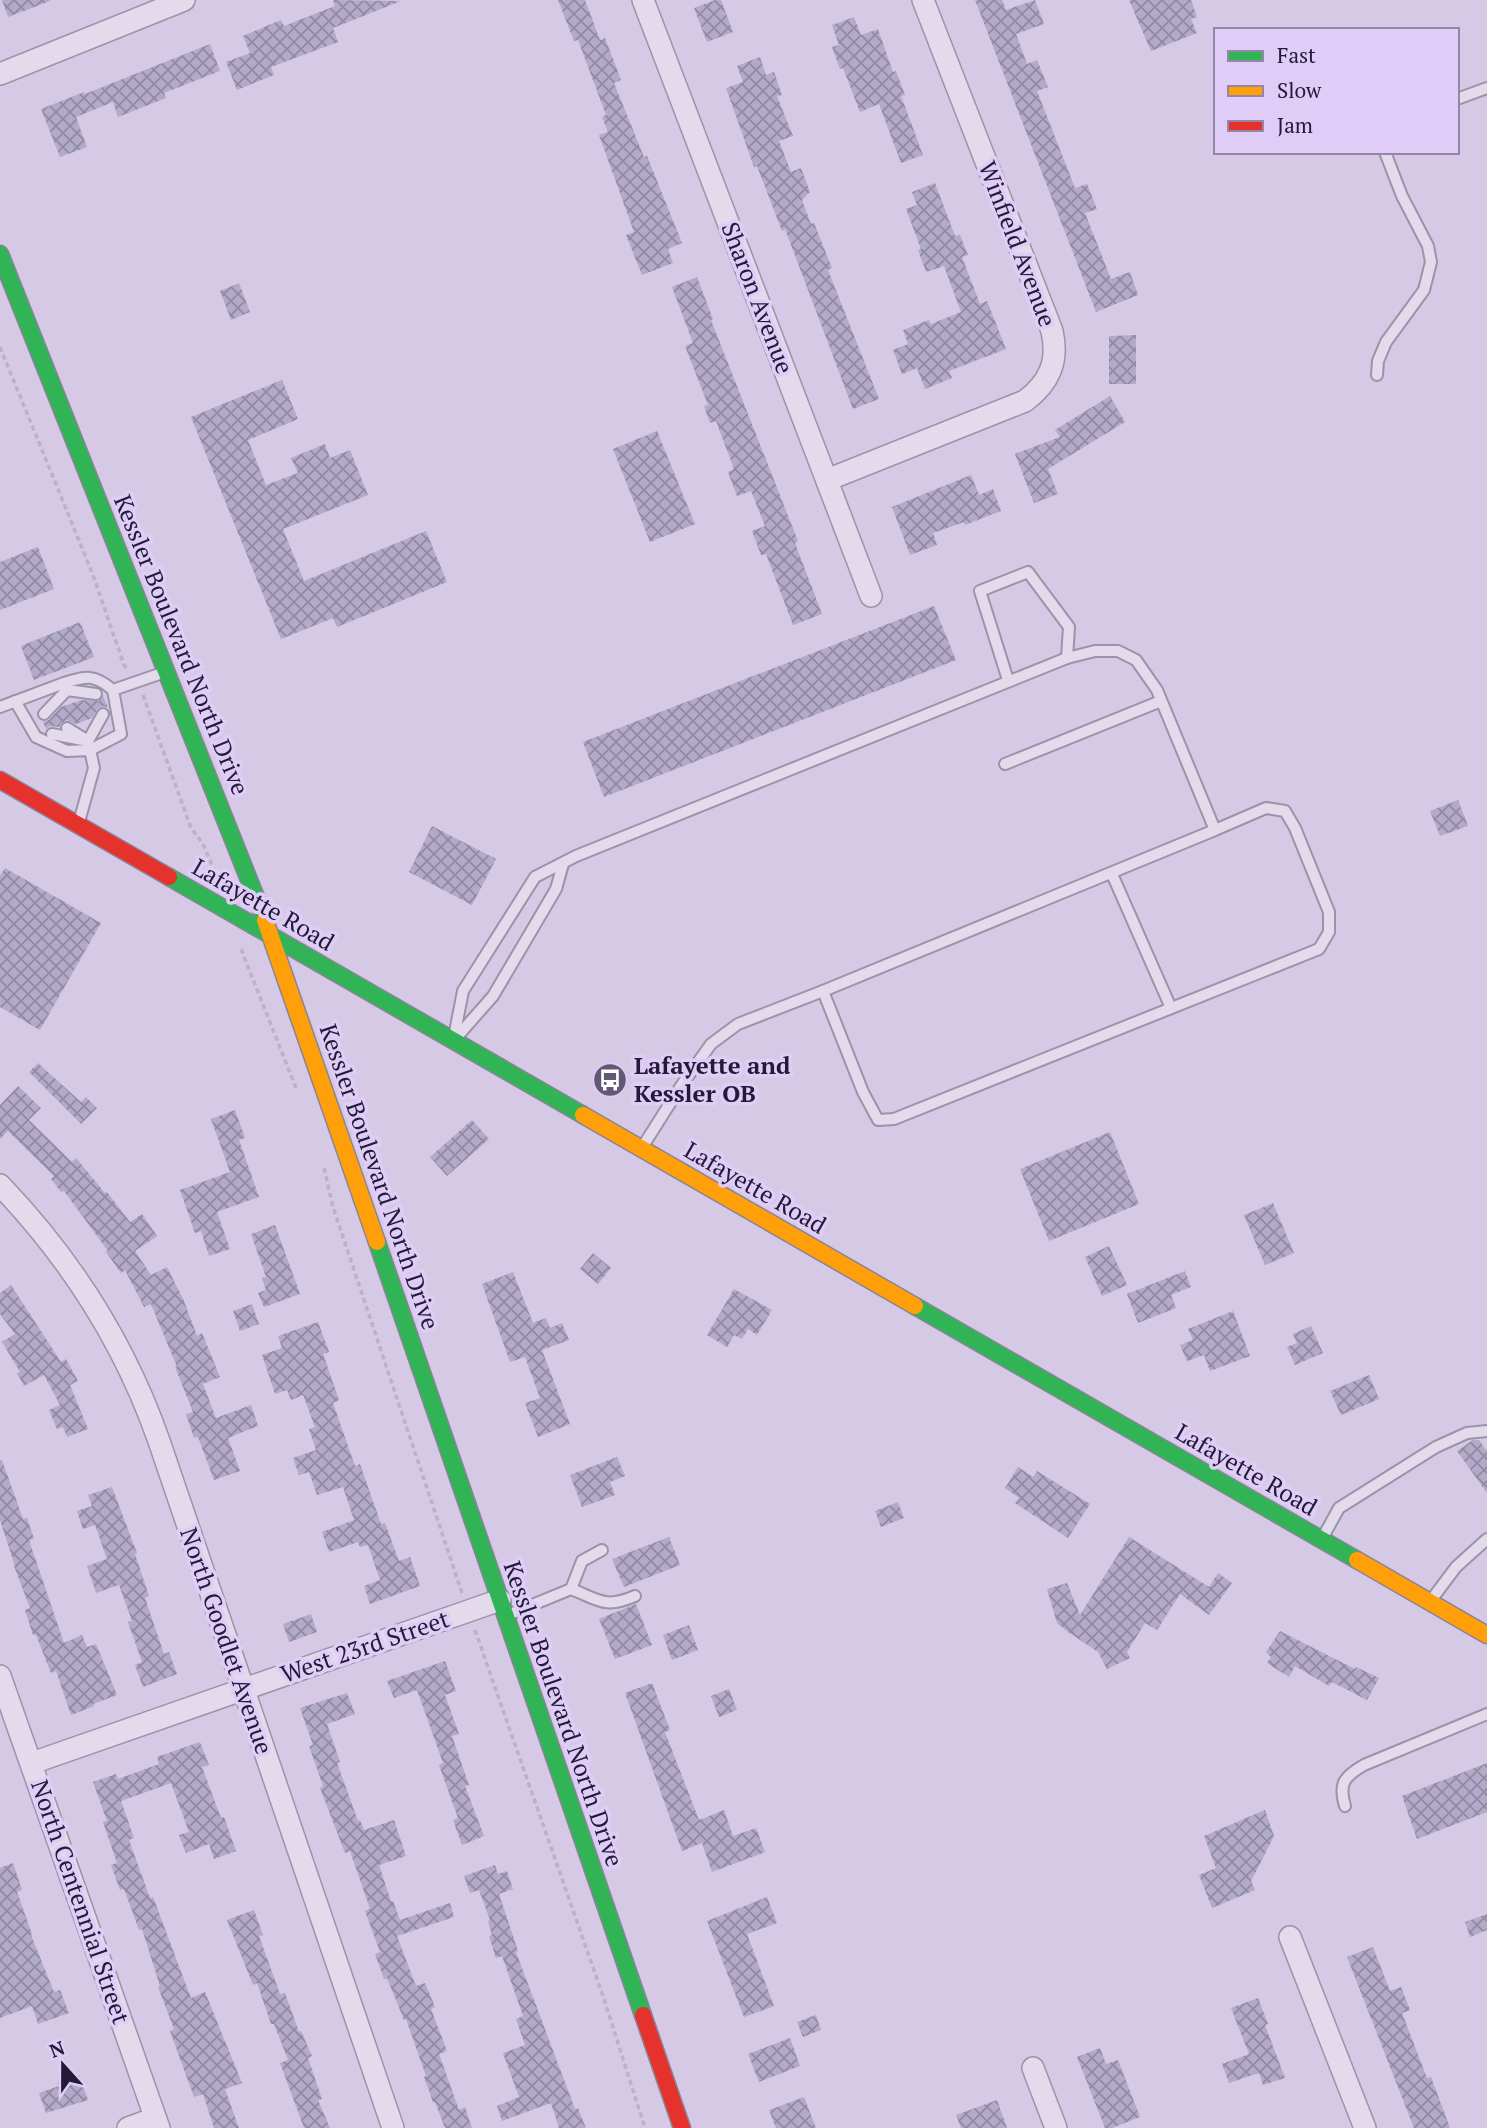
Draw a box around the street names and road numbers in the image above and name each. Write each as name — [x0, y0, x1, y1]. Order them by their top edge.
street label: Winfield Avenue — [972, 156, 1064, 331]
street label: Sharon Avenue — [714, 217, 802, 378]
street label: Kessler Boulevard North Drive — [107, 490, 257, 799]
street label: Lafayette Road — [187, 851, 340, 958]
street label: Kessler Boulevard North Drive — [313, 1020, 447, 1334]
street label: Lafayette Road — [679, 1134, 832, 1241]
street label: Lafayette Road — [1170, 1416, 1323, 1523]
street label: North Goodlet Avenue — [173, 1523, 281, 1758]
street label: Kessler Boulevard North Drive — [497, 1557, 631, 1871]
street label: West 23rd Street — [276, 1602, 453, 1690]
street label: North Centennial Street — [24, 1775, 138, 2028]

